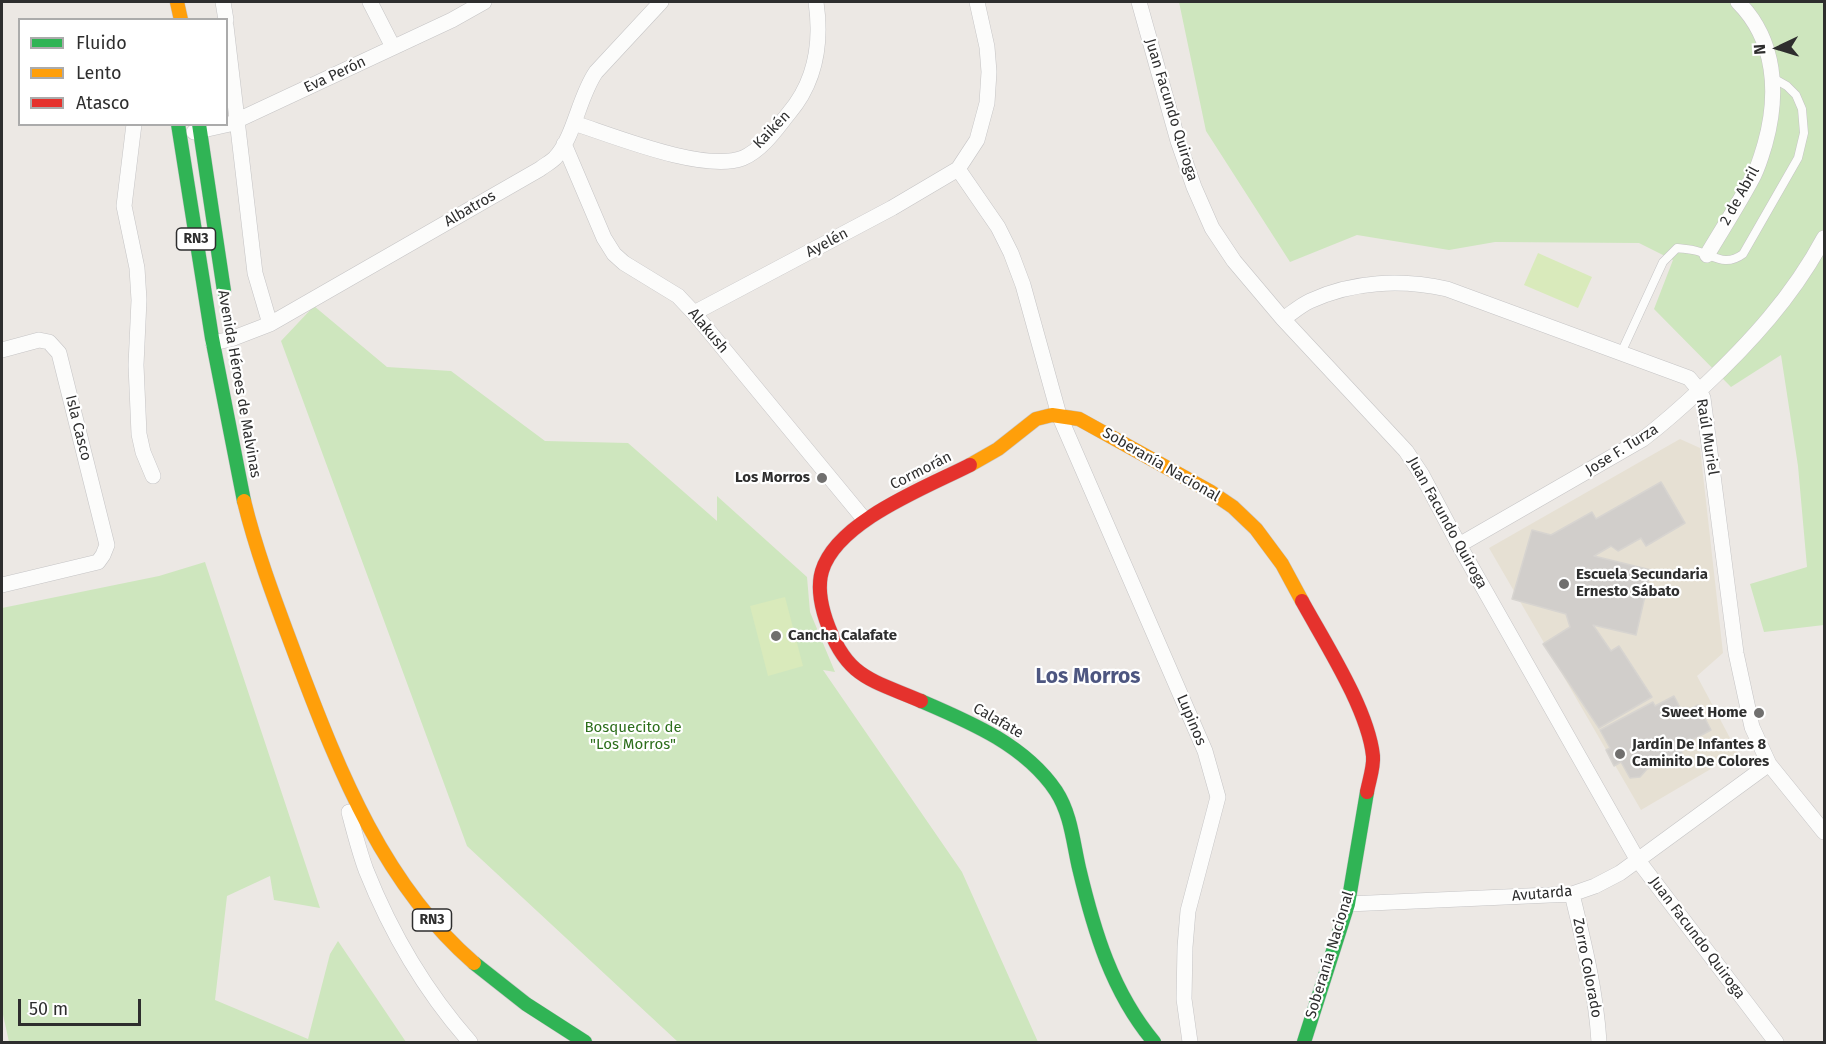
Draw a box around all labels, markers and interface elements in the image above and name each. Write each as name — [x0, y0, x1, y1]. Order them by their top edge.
legend — [18, 18, 228, 126]
north arrow — [1748, 18, 1808, 78]
text: Fluido — [76, 32, 127, 54]
street label: Juan Facundo Quiroga — [1141, 37, 1201, 183]
text: N — [1750, 43, 1769, 55]
street label: Eva Perón — [301, 53, 369, 97]
text: Lento — [76, 62, 122, 84]
text: Atasco — [76, 92, 129, 114]
street label: Kaikén — [750, 107, 794, 153]
street label: 2 de Abril — [1717, 163, 1763, 229]
street label: Albatros — [441, 187, 499, 231]
street label: Ayelén — [803, 224, 851, 262]
road number: RN3 — [176, 228, 216, 250]
street label: Avenida Héroes de Malvinas — [214, 289, 264, 479]
street label: Alakush — [684, 305, 732, 357]
street label: Isla Casco — [61, 393, 95, 463]
street label: Raúl Muriel — [1692, 397, 1722, 477]
street label: Jose F. Turza — [1582, 421, 1662, 479]
street label: Soberanía Nacional — [1099, 424, 1223, 506]
street label: Cormorán — [887, 448, 955, 494]
street label: Juan Facundo Quiroga — [1403, 454, 1491, 592]
place label: Los Morros — [735, 469, 810, 487]
marker: Los Morros — [815, 471, 829, 485]
place label: Escuela Secundaria Ernesto Sábato — [1576, 566, 1708, 601]
marker: Escuela Secundaria Ernesto Sábato — [1557, 577, 1571, 591]
place label: Cancha Calafate — [788, 627, 897, 645]
marker: Cancha Calafate — [769, 629, 783, 643]
district label: Los Morros — [1035, 664, 1141, 690]
street label: Lupinos — [1172, 692, 1210, 748]
street label: Calafate — [970, 699, 1026, 743]
place label: Sweet Home — [1662, 704, 1747, 722]
marker: Sweet Home — [1752, 706, 1766, 720]
park label: Bosquecito de "Los Morros" — [584, 719, 682, 754]
place label: Jardín De Infantes 8 Caminito De Colores — [1632, 736, 1769, 771]
marker: Jardín De Infantes 8 Caminito De Colores — [1613, 747, 1627, 761]
street label: Juan Facundo Quiroga — [1645, 873, 1749, 1003]
street label: Avutarda — [1511, 882, 1573, 906]
street label: Soberanía Nacional — [1302, 889, 1358, 1021]
road number: RN3 — [412, 909, 452, 931]
street label: Zorro Colorado — [1569, 917, 1605, 1019]
scale bar — [21, 987, 144, 1025]
text: 50 m — [29, 998, 68, 1020]

